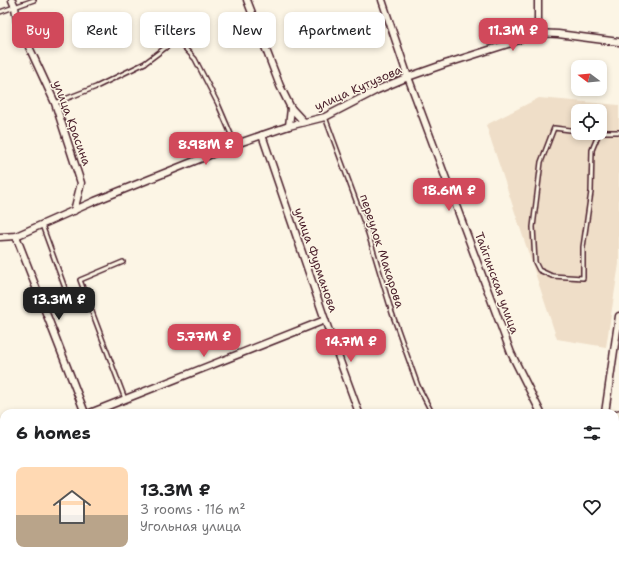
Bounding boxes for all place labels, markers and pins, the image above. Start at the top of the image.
pin: 11.3M ₽ [476,18,550,52]
pin: 8.98M ₽ [169,132,243,166]
pin: 18.6M ₽ [412,178,486,212]
pin: 13.3M ₽ [22,287,96,321]
pin: 5.77M ₽ [167,324,241,358]
pin: 14.7M ₽ [314,329,388,363]

